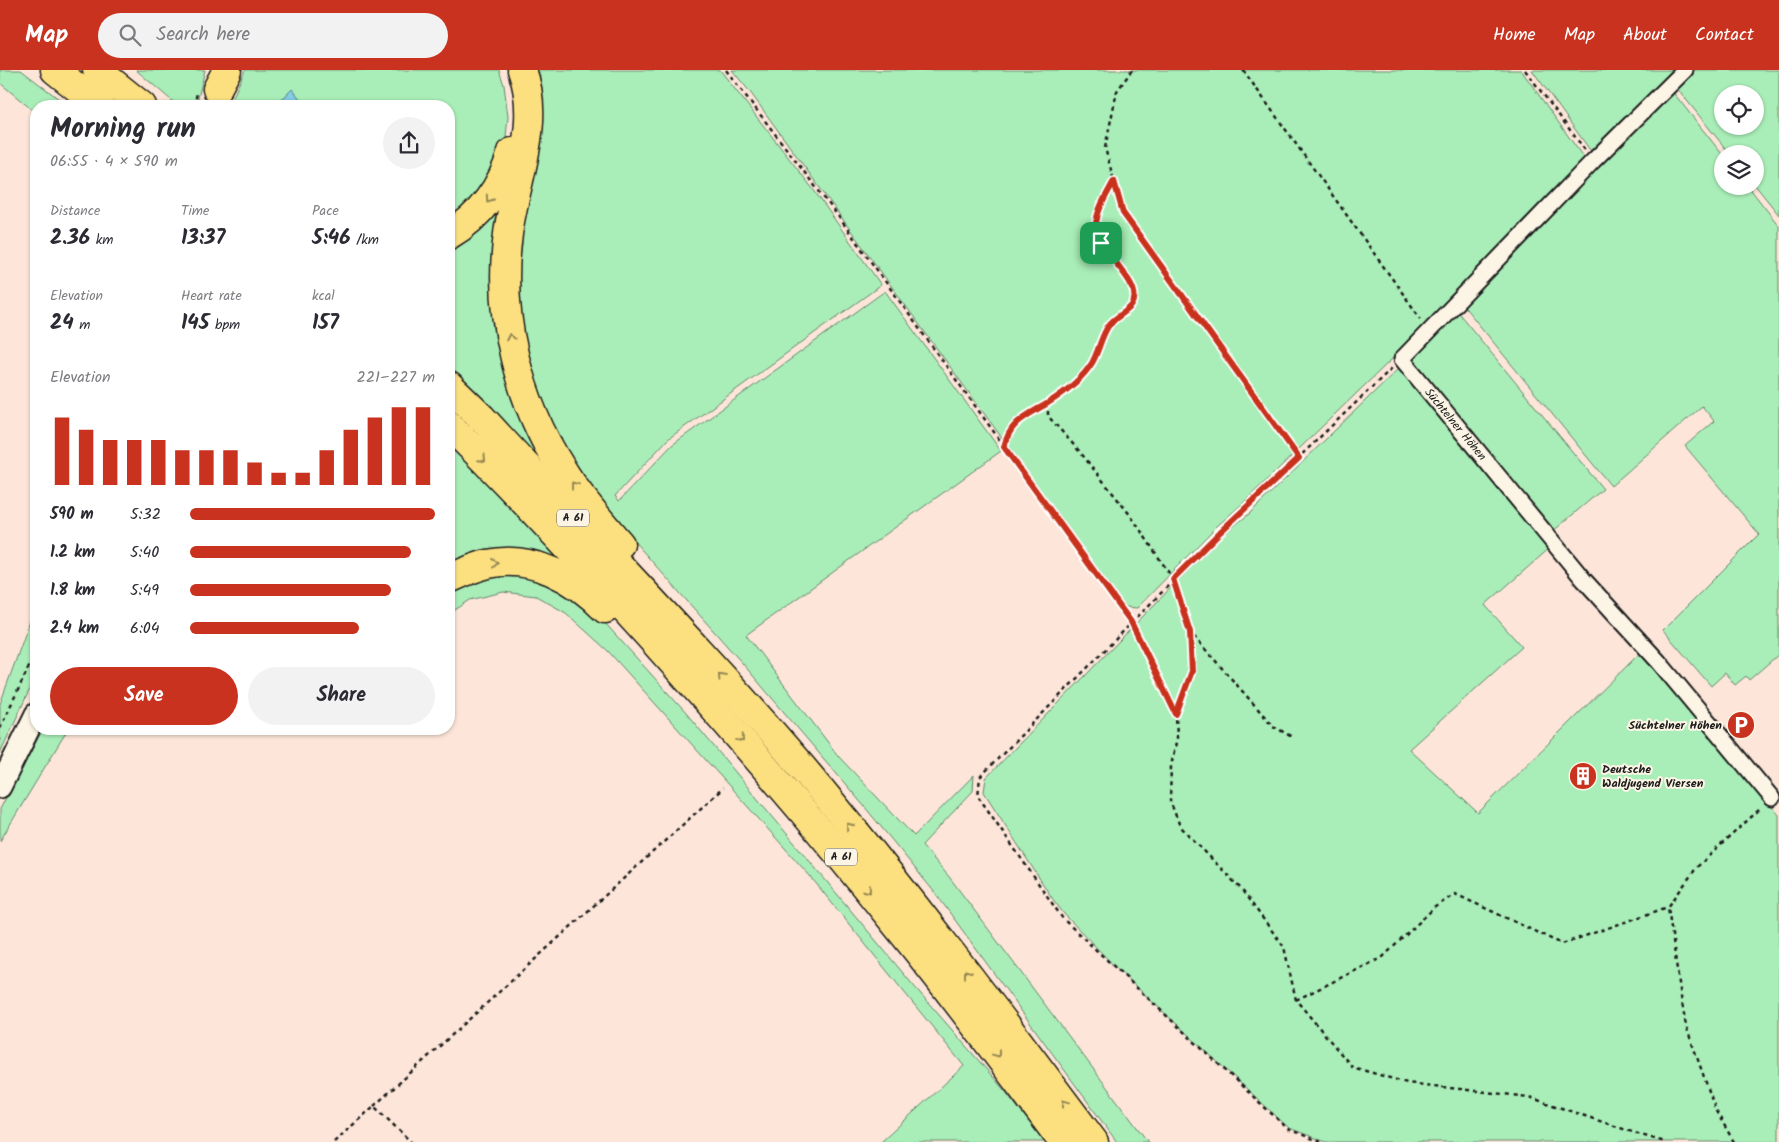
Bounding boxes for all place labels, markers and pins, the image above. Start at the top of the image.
pin [1080,222,1122,264]
parking icon: Süchtelner Höhen [1726,710,1756,740]
place label: Süchtelner Höhen [1629,716,1722,735]
place label: Deutsche Waldjugend Viersen [1602,760,1704,793]
building icon: Deutsche Waldjugend Viersen [1568,761,1598,791]

